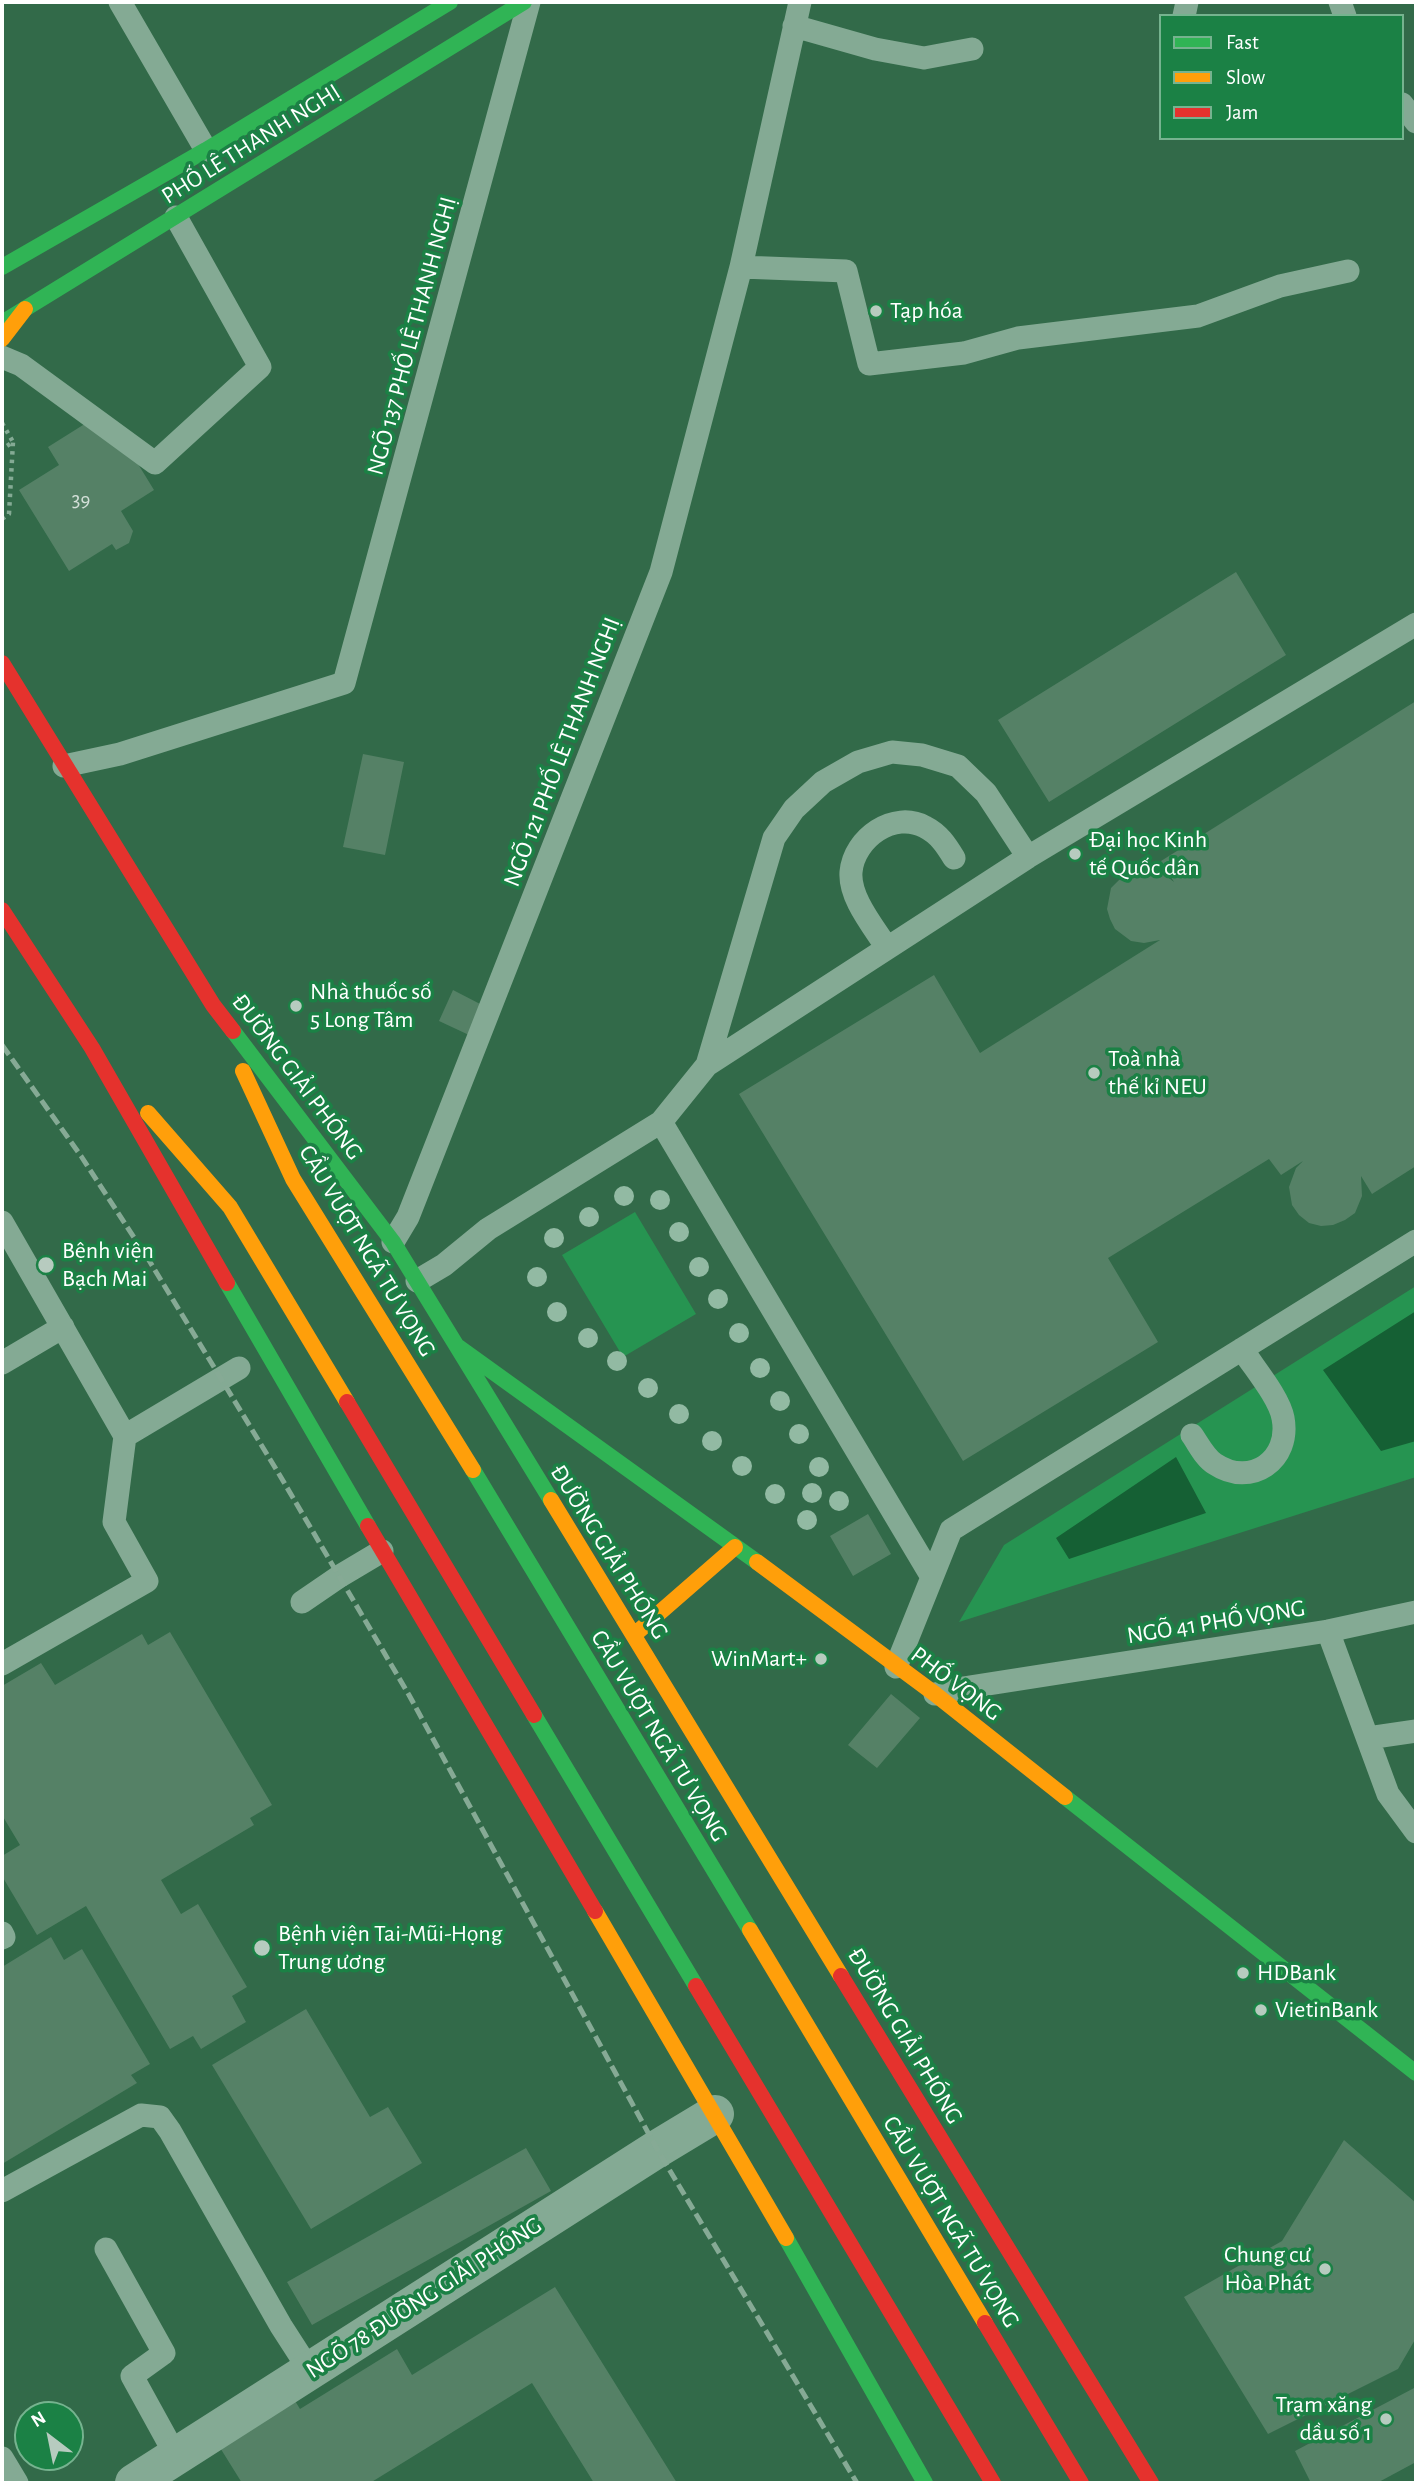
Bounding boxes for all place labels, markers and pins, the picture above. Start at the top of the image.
place label: Tạp hóa [890,297,963,325]
marker: Tạp hóa [868,303,884,319]
place label: Đại học Kinh tế Quốc dân [1089,826,1207,882]
marker: Đại học Kinh tế Quốc dân [1067,846,1083,862]
place label: Nhà thuốc số 5 Long Tâm [310,978,432,1034]
marker: Nhà thuốc số 5 Long Tâm [288,998,304,1014]
place label: Toà nhà thế kỉ NEU [1108,1045,1207,1101]
marker: Toà nhà thế kỉ NEU [1086,1065,1102,1081]
place label: Bệnh viện Bạch Mai [62,1237,154,1293]
marker: Bệnh viện Bạch Mai [36,1255,56,1275]
place label: WinMart+ [711,1645,807,1673]
marker: WinMart+ [813,1651,829,1667]
place label: Bệnh viện Tai-Mũi-Họng Trung ương [278,1920,502,1976]
marker: Bệnh viện Tai-Mũi-Họng Trung ương [252,1938,272,1958]
place label: HDBank [1257,1959,1336,1987]
marker: HDBank [1235,1965,1251,1981]
place label: VietinBank [1275,1996,1378,2024]
marker: VietinBank [1253,2002,1269,2018]
place label: Chung cư Hòa Phát [1224,2241,1311,2297]
marker: Chung cư Hòa Phát [1317,2261,1333,2277]
place label: Trạm xăng dầu số 1 [1275,2391,1372,2447]
marker: Trạm xăng dầu số 1 [1378,2411,1394,2427]

